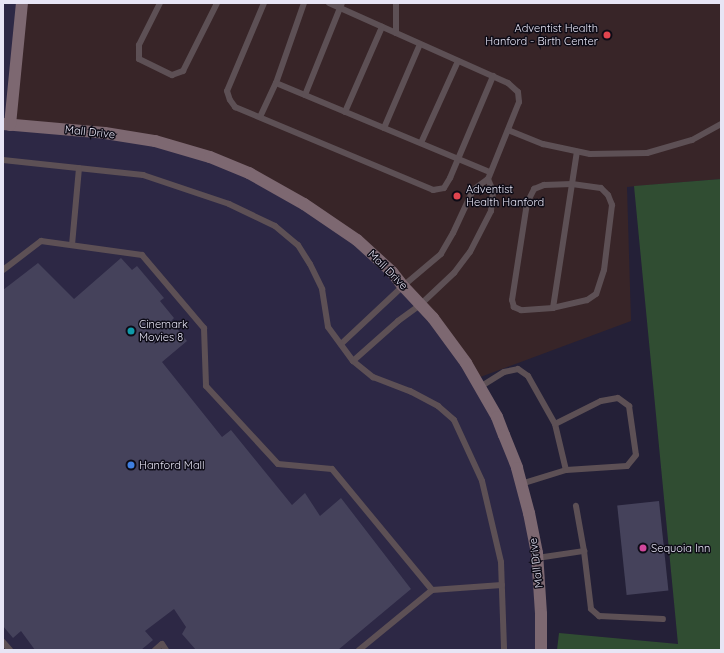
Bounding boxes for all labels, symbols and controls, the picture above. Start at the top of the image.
place label: Adventist Health Hanford - Birth Center [485,22,598,48]
marker: Adventist Health Hanford - Birth Center [601,29,613,41]
street label: Mall Drive [64,123,116,141]
place label: Adventist Health Hanford [466,183,544,209]
marker: Adventist Health Hanford [451,190,463,202]
street label: Mall Drive [366,248,410,292]
place label: Cinemark Movies 8 [139,318,188,344]
marker: Cinemark Movies 8 [126,326,136,336]
place label: Hanford Mall [139,458,205,472]
marker: Hanford Mall [126,460,136,470]
street label: Mall Drive [526,537,546,589]
place label: Sequoia Inn [651,541,710,555]
marker: Sequoia Inn [638,543,648,553]

